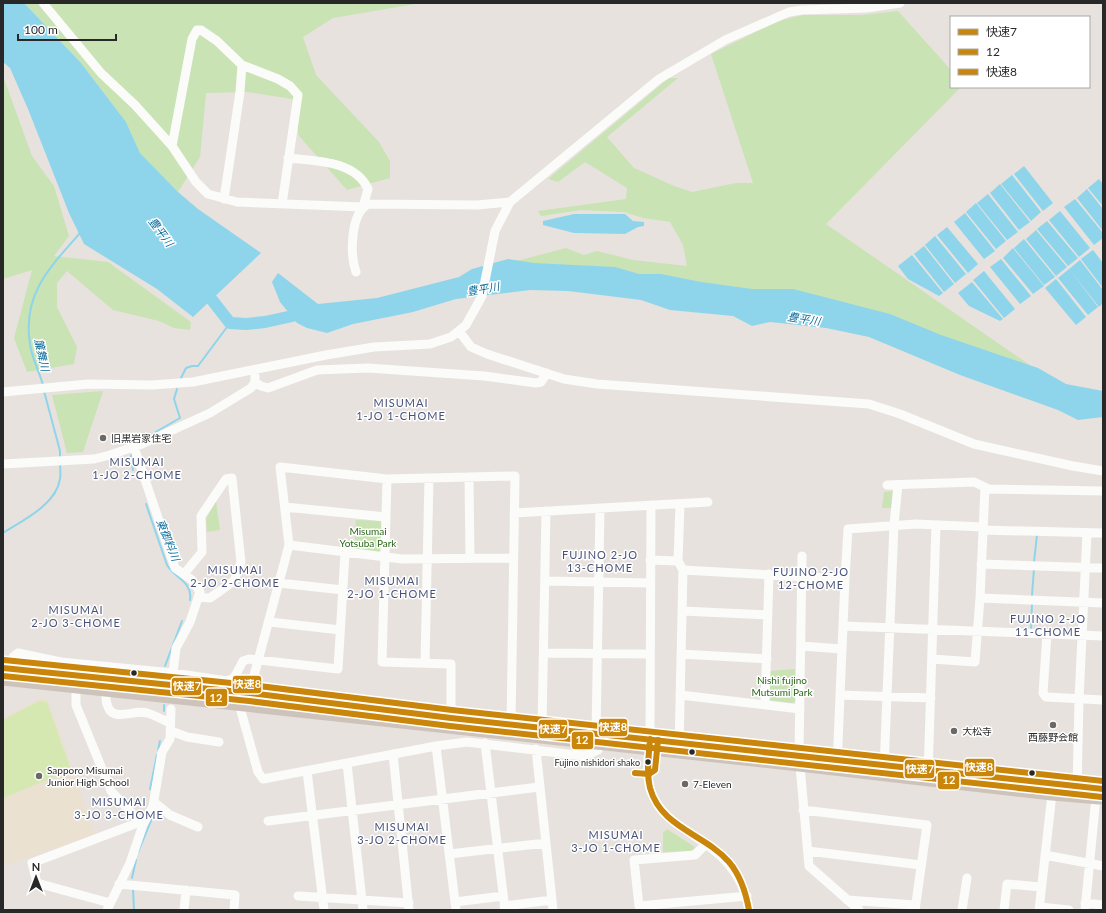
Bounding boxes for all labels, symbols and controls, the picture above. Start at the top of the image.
scale bar [18,16,116,42]
legend [950,16,1090,88]
text: 100 m [24,22,58,37]
text: 快速7 [986,24,1017,39]
text: 12 [986,44,1000,59]
text: 快速8 [986,64,1017,79]
water label: 豊平川 [146,215,177,250]
water label: 豊平川 [466,279,501,298]
water label: 豊平川 [787,310,822,328]
water label: 簾舞川 [32,337,53,373]
district label: MISUMAI 1-JO 1-CHOME [356,396,446,422]
place label: 旧黒岩家住宅 [111,432,171,444]
marker: 旧黒岩家住宅 [98,433,108,443]
district label: MISUMAI 1-JO 2-CHOME [92,455,182,481]
water label: 東御料川 [154,517,183,564]
park label: Misumai Yotsuba Park [340,525,397,549]
district label: FUJINO 2-JO 13-CHOME [562,548,638,574]
district label: MISUMAI 2-JO 2-CHOME [190,563,280,589]
district label: FUJINO 2-JO 12-CHOME [773,565,849,591]
district label: MISUMAI 2-JO 1-CHOME [347,574,437,600]
district label: MISUMAI 2-JO 3-CHOME [31,603,121,629]
district label: FUJINO 2-JO 11-CHOME [1010,612,1086,638]
unlabelled marker [129,668,139,678]
park label: Nishi fujino Mutsumi Park [752,674,813,698]
line badge: 快速8 [232,675,262,694]
line badge: 快速7 [171,677,202,696]
text: 快速8 [233,677,261,690]
text: 快速7 [173,679,201,692]
line badge: 12 [205,688,228,707]
text: 12 [210,691,222,704]
line badge: 快速8 [598,718,628,737]
line badge: 快速7 [538,719,568,739]
text: 快速8 [599,720,627,733]
marker: 西藤野会館 [1048,720,1058,730]
text: 快速7 [539,722,567,735]
place label: 大松寺 [962,725,992,737]
marker: 大松寺 [949,726,959,736]
line badge: 12 [571,731,594,750]
place label: 西藤野会館 [1028,731,1078,743]
text: 12 [576,733,588,746]
unlabelled marker [687,747,697,757]
place label: Fujino nishidori shako [555,757,640,768]
marker: Fujino nishidori shako [643,757,653,767]
line badge: 快速8 [964,758,995,777]
line badge: 快速7 [904,759,935,779]
text: 快速8 [965,760,993,773]
text: 快速7 [906,762,934,775]
place label: Sapporo Misumai Junior High School [47,764,129,788]
unlabelled marker [1027,768,1037,778]
marker: Sapporo Misumai Junior High School [34,771,44,781]
line badge: 12 [937,771,960,790]
text: 12 [943,773,955,786]
place label: 7-Eleven [693,778,732,790]
marker: 7-Eleven [680,779,690,789]
district label: MISUMAI 3-JO 3-CHOME [74,795,164,821]
district label: MISUMAI 3-JO 2-CHOME [357,820,447,846]
district label: MISUMAI 3-JO 1-CHOME [571,828,661,854]
north arrow [16,857,56,897]
text: N [32,860,40,873]

